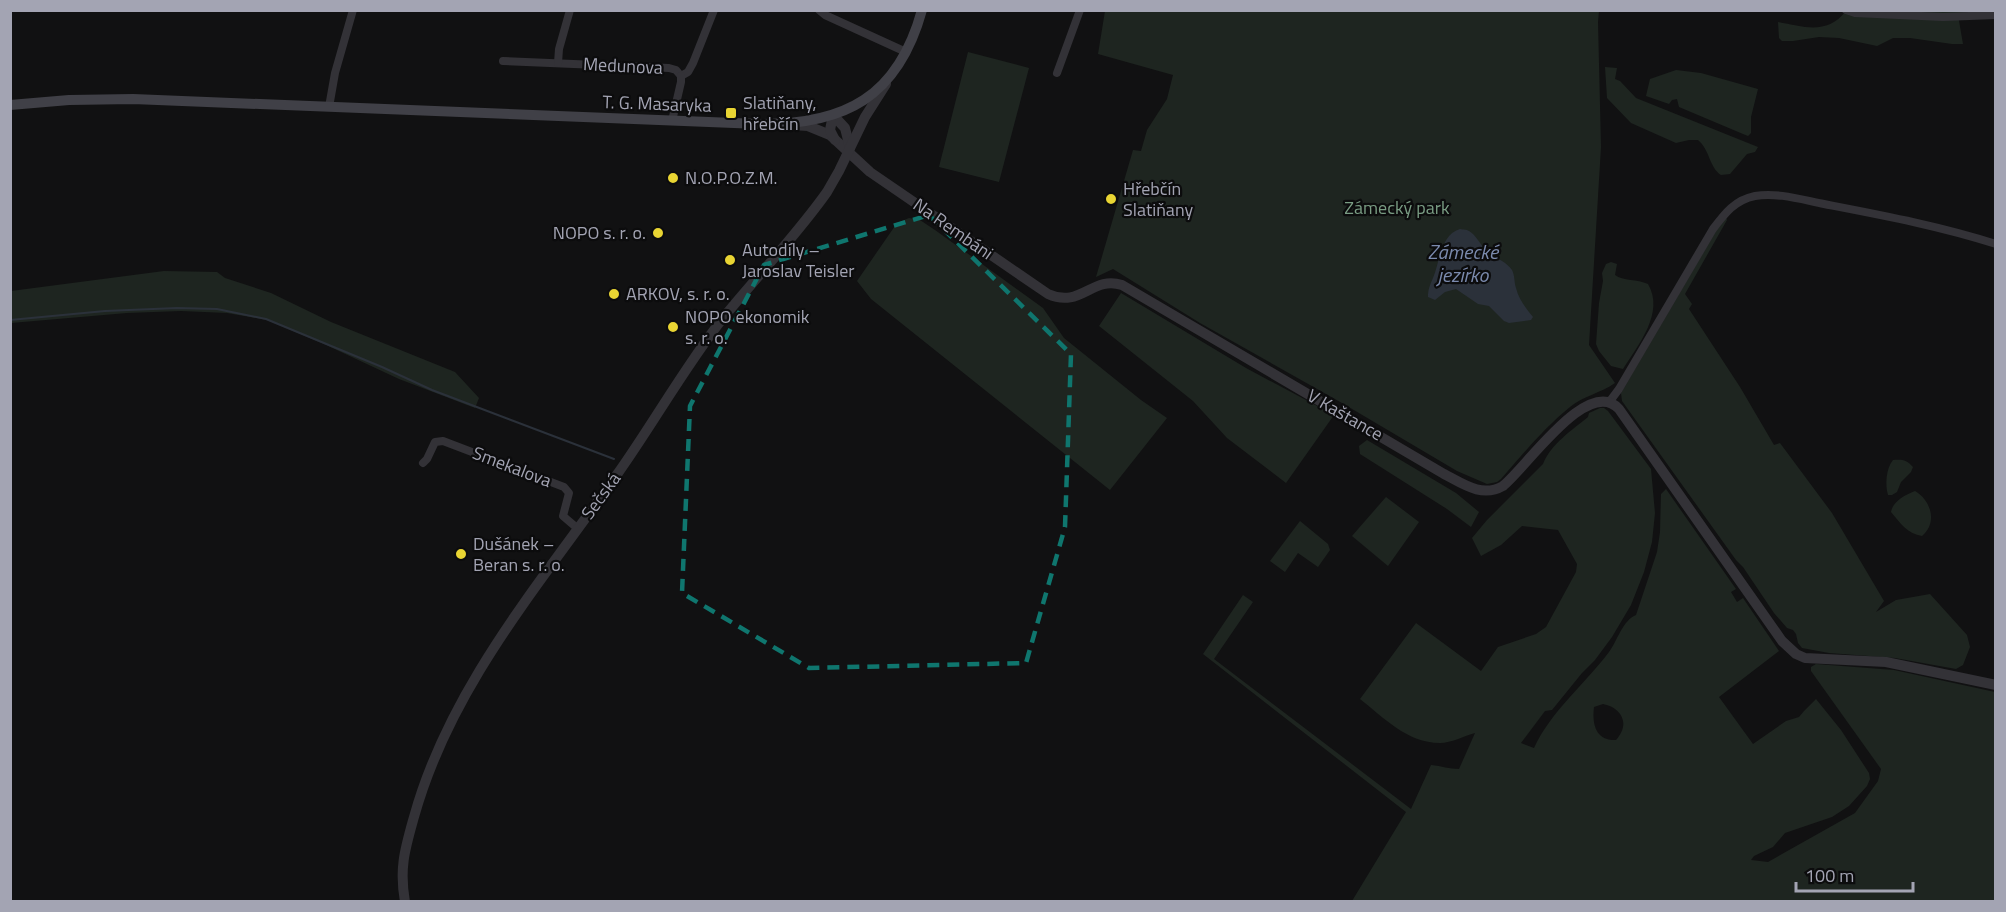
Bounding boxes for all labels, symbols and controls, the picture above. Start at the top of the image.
street label: Medunova [582,50,664,81]
street label: T. G. Masaryka [602,88,712,119]
place label: Slatiňany, hřebčín [743,89,817,137]
marker: Slatiňany, hřebčín [724,106,738,120]
place label: N.O.P.O.Z.M. [685,164,777,191]
marker: N.O.P.O.Z.M. [666,171,680,185]
place label: Hřebčín Slatiňany [1123,175,1193,223]
street label: Na Rembáni [908,191,999,266]
marker: Hřebčín Slatiňany [1104,192,1118,206]
park label: Zámecký park [1344,194,1450,221]
place label: NOPO s. r. o. [553,219,646,246]
marker: NOPO s. r. o. [651,226,665,240]
place label: Autodíly – Jaroslav Teisler [742,236,855,284]
water label: Zámecké jezírko [1428,236,1500,290]
marker: Autodíly – Jaroslav Teisler [723,253,737,267]
place label: ARKOV, s. r. o. [626,280,730,307]
marker: ARKOV, s. r. o. [607,287,621,301]
place label: NOPO ekonomik s. r. o. [685,303,810,351]
marker: NOPO ekonomik s. r. o. [666,320,680,334]
street label: V Kaštance [1302,382,1388,447]
street label: Smekalova [469,439,556,494]
street label: Sečská [574,466,627,525]
place label: Dušánek – Beran s. r. o. [473,530,565,578]
marker: Dušánek – Beran s. r. o. [454,547,468,561]
scale bar [1796,855,1913,893]
text: 100 m [1805,862,1854,889]

